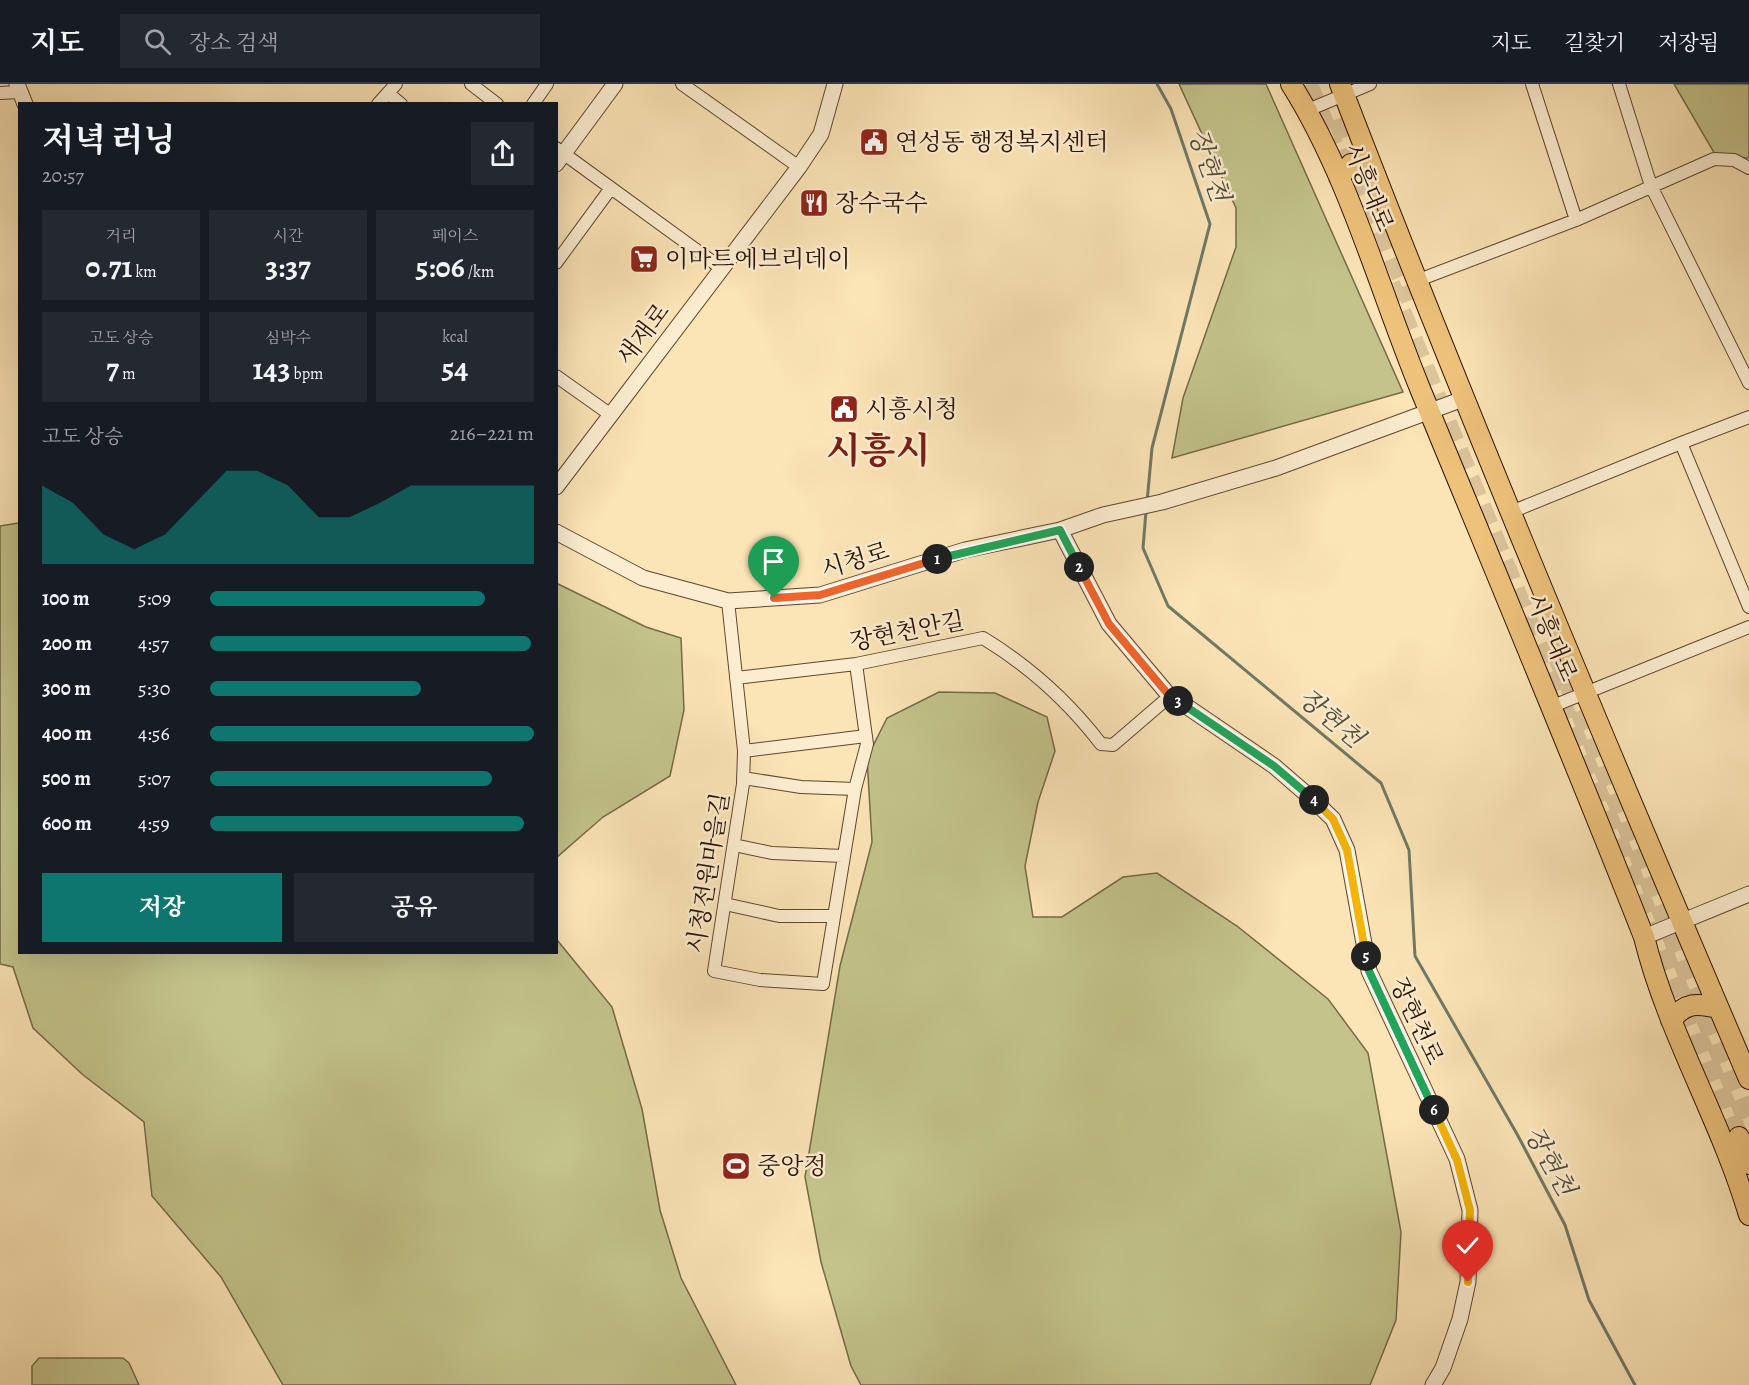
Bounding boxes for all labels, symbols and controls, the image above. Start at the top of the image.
search box [120,14,540,68]
text: 지도 [30,24,84,62]
icon: search [141,25,174,58]
text: 장소 검색 [189,28,278,58]
text: 지도 [1491,29,1531,57]
text: 길찾기 [1564,29,1625,57]
text: 저장됨 [1658,29,1719,57]
text: 저녁 러닝 [42,117,175,162]
button: share [471,122,534,185]
water label: 장현천 [1180,124,1238,208]
public building icon: 연성동 행정복지센터 [858,126,890,158]
place label: 연성동 행정복지센터 [895,126,1108,158]
street label: 시흥대로 [1337,138,1401,236]
text: 20:57 [42,162,84,189]
restaurant icon: 장수국수 [798,187,830,219]
place label: 장수국수 [835,187,928,219]
text: 거리 [106,225,136,247]
text: 시간 [273,225,303,247]
text: 페이스 [432,225,478,247]
supermarket icon: 이마트에브리데이 [628,243,660,275]
place label: 이마트에브리데이 [665,243,850,275]
text: 0.71 [85,247,132,287]
text: 3:37 [265,247,311,287]
text: 5:06 [416,247,465,287]
text: km [132,261,157,283]
text: /km [465,261,494,283]
street label: 새재로 [609,297,677,371]
text: kcal [442,326,468,348]
text: 고도 상승 [89,327,154,349]
text: 심박수 [265,327,311,349]
text: 54 [442,348,468,388]
text: 7 [106,349,119,389]
text: 143 [253,349,290,389]
text: m [119,363,136,385]
text: bpm [290,363,323,385]
public building icon: 시흥시청 [828,393,860,425]
place label: 시흥시청 [865,393,958,425]
text: 216–221 m [450,420,534,447]
text: 고도 상승 [42,423,123,450]
district label: 시흥시 [826,426,930,475]
street label: 시청로 [817,535,893,585]
pin [748,536,799,598]
pin: 1 [922,544,952,574]
icon: arrive [757,545,790,578]
text: 1 [934,548,940,570]
pin: 2 [1064,552,1094,582]
text: 2 [1075,556,1083,578]
text: 100 m [42,585,90,612]
text: 5:09 [138,585,171,612]
street label: 시흥대로 [1519,588,1585,686]
street label: 장현천안길 [847,604,967,658]
text: 200 m [42,630,92,657]
text: 4:57 [138,630,169,657]
text: 300 m [42,675,91,702]
text: 5:30 [138,675,170,702]
water label: 장현천 [1291,680,1373,757]
pin: 3 [1163,686,1193,716]
text: 3 [1175,690,1181,712]
text: 400 m [42,720,92,747]
text: 4:56 [138,720,170,747]
text: 500 m [42,765,91,792]
text: 5:07 [138,765,170,792]
pin: 4 [1299,785,1329,815]
text: 4 [1310,789,1318,811]
street label: 시청전원마을길 [680,790,736,956]
text: 600 m [42,810,92,837]
text: 4:59 [138,810,170,837]
button: 저장 [42,873,282,942]
button: 공유 [294,873,534,942]
pin: 5 [1351,941,1381,971]
text: 5 [1363,945,1369,967]
street label: 장현천로 [1383,972,1451,1070]
pin: 6 [1419,1095,1449,1125]
text: 6 [1430,1099,1438,1121]
water label: 장현천 [1516,1120,1584,1204]
sports icon: 중앙정 [720,1150,752,1182]
place label: 중앙정 [757,1150,827,1182]
pin [1442,1220,1493,1282]
icon: check [1451,1229,1484,1262]

